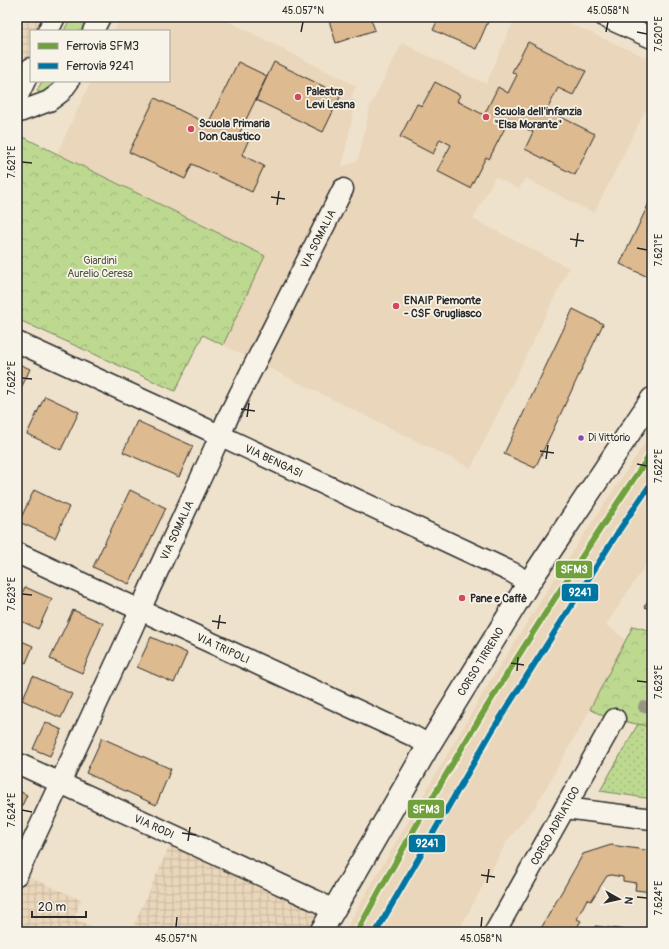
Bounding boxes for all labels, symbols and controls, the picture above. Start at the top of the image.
text: 45.057°N [282,5,324,17]
text: 45.058°N [587,5,629,17]
text: 7.620°E [653,16,665,52]
legend [30,30,170,82]
text: Ferrovia SFM3 [66,39,139,54]
text: Ferrovia 9241 [66,59,134,74]
place label: Palestra Levi Lesna [306,85,355,111]
marker: Palestra Levi Lesna [293,92,303,102]
place label: Scuola dell'infanzia "Elsa Morante" [494,105,582,131]
marker: Scuola dell'infanzia "Elsa Morante" [481,112,491,122]
place label: Scuola Primaria Don Caustico [199,117,270,143]
marker: Scuola Primaria Don Caustico [186,124,196,134]
text: 7.621°E [6,146,18,178]
street label: VIA SOMALIA [298,207,338,270]
text: 7.621°E [653,234,665,266]
park label: Giardini Aurelio Ceresa [67,254,133,280]
place label: ENAIP Piemonte - CSF Grugliasco [404,294,482,320]
marker: ENAIP Piemonte - CSF Grugliasco [391,301,401,311]
text: 7.622°E [6,361,18,395]
place label: Di Vittorio [588,432,631,444]
marker: Di Vittorio [576,433,586,443]
street label: VIA BENGASI [243,441,305,480]
text: 7.622°E [653,449,665,483]
street label: VIA SOMALIA [157,498,196,562]
line badge: SFM3 [555,560,593,579]
text: SFM3 [560,563,588,576]
text: 7.623°E [6,577,18,611]
line badge: 9241 [561,583,599,602]
text: 9241 [569,586,591,599]
place label: Pane e Caffè [470,592,527,605]
marker: Pane e Caffè [457,593,467,603]
street label: CORSO TIRRENO [454,625,506,698]
street label: VIA TRIPOLI [194,630,252,666]
text: 7.623°E [653,665,665,699]
street label: CORSO ADRIATICO [528,784,582,867]
text: 7.624°E [6,793,18,827]
line badge: SFM3 [407,799,445,819]
text: SFM3 [412,803,440,816]
street label: VIA RODI [132,811,176,841]
line badge: 9241 [408,834,446,853]
text: 9241 [416,837,438,850]
north arrow [599,879,639,919]
text: 7.624°E [653,881,665,915]
scale bar [32,893,86,919]
text: N [621,896,635,905]
text: 20 m [38,900,67,915]
text: 45.057°N [155,933,197,945]
text: 45.058°N [460,933,502,945]

